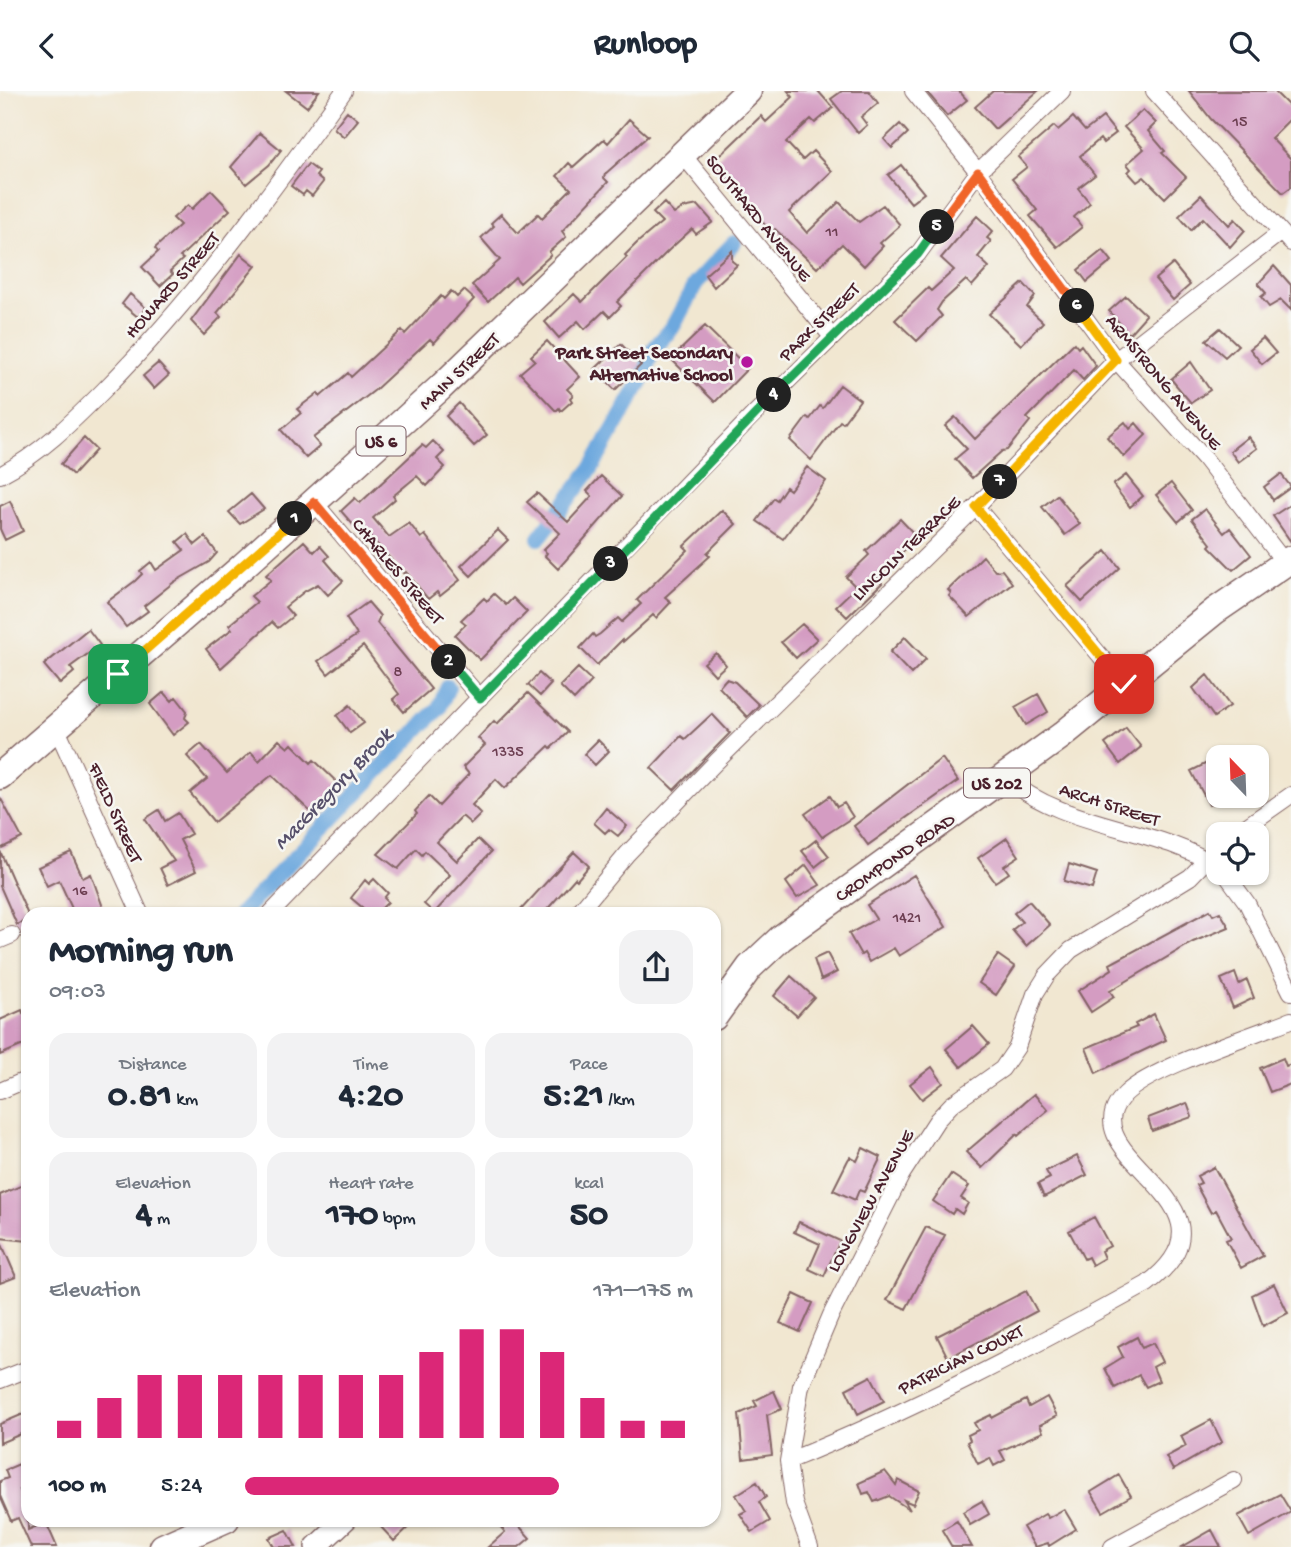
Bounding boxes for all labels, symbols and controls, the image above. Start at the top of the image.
icon: back [28,27,66,65]
text: Runloop [594,27,697,65]
icon: search [1225,27,1263,65]
house number: 15 [1232,114,1247,133]
street label: SOUTHARD AVENUE [699,151,816,288]
pin: 5 [920,209,954,245]
text: 5 [932,215,942,238]
house number: 11 [825,224,838,243]
street label: HOWARD STREET [121,228,227,344]
street label: PARK STREET [774,279,866,368]
pin: 6 [1060,289,1094,323]
text: 6 [1072,294,1081,317]
street label: ARMSTRONG AVENUE [1099,311,1226,456]
street label: MAIN STREET [415,329,506,416]
place label: Park Street Secondary Alternative School [554,343,734,388]
marker: Park Street Secondary Alternative School [739,354,755,370]
pin: 4 [756,377,792,413]
text: 4 [769,383,778,406]
road number: US 6 [356,427,406,455]
pin: 7 [982,465,1018,499]
text: 7 [995,470,1004,493]
street label: LINCOLN TERRACE [848,491,967,607]
pin: 1 [278,501,312,537]
text: 1 [291,507,298,530]
street label: CHARLES STREET [345,514,448,631]
pin: 3 [594,547,628,581]
text: 3 [606,552,615,575]
pin [88,644,148,704]
pin: 2 [432,645,466,679]
text: 2 [444,650,453,673]
pin [1094,654,1154,714]
icon: arrive [99,655,137,693]
house number: 8 [394,664,403,683]
icon: check [1105,665,1143,703]
water label: MacGregory Brook [270,722,401,857]
house number: 1335 [491,744,524,763]
north arrow [1206,745,1269,809]
map controls [1206,745,1269,885]
street label: FIELD STREET [81,759,146,868]
road number: US 202 [964,769,1030,797]
street label: ARCH STREET [1056,779,1163,834]
street label: CROMPOND ROAD [832,809,961,909]
button: locate [1206,822,1269,885]
house number: 16 [72,883,88,902]
house number: 1421 [892,910,921,929]
button: share [619,930,693,1004]
text: Morning run [49,931,233,975]
text: 09:03 [49,979,106,1006]
text: Distance [119,1054,187,1077]
text: Time [354,1054,388,1077]
text: Pace [570,1054,608,1077]
text: 0.81 [108,1077,172,1118]
text: 4:20 [339,1077,403,1118]
text: 5:21 [543,1077,604,1118]
text: km [172,1089,198,1112]
text: /km [604,1089,635,1112]
street label: LONGVIEW AVENUE [823,1125,921,1277]
text: Elevation [115,1173,191,1196]
text: Heart rate [328,1173,414,1196]
text: kcal [574,1173,604,1196]
text: 4 [136,1196,152,1237]
text: 170 [326,1196,378,1237]
text: 50 [570,1196,608,1237]
text: m [152,1208,170,1231]
text: bpm [378,1208,416,1231]
text: Elevation [49,1278,140,1305]
text: 171–175 m [593,1278,693,1305]
street label: PATRICIAN COURT [894,1321,1029,1402]
text: 100 m [49,1473,106,1500]
text: 5:24 [161,1473,202,1500]

